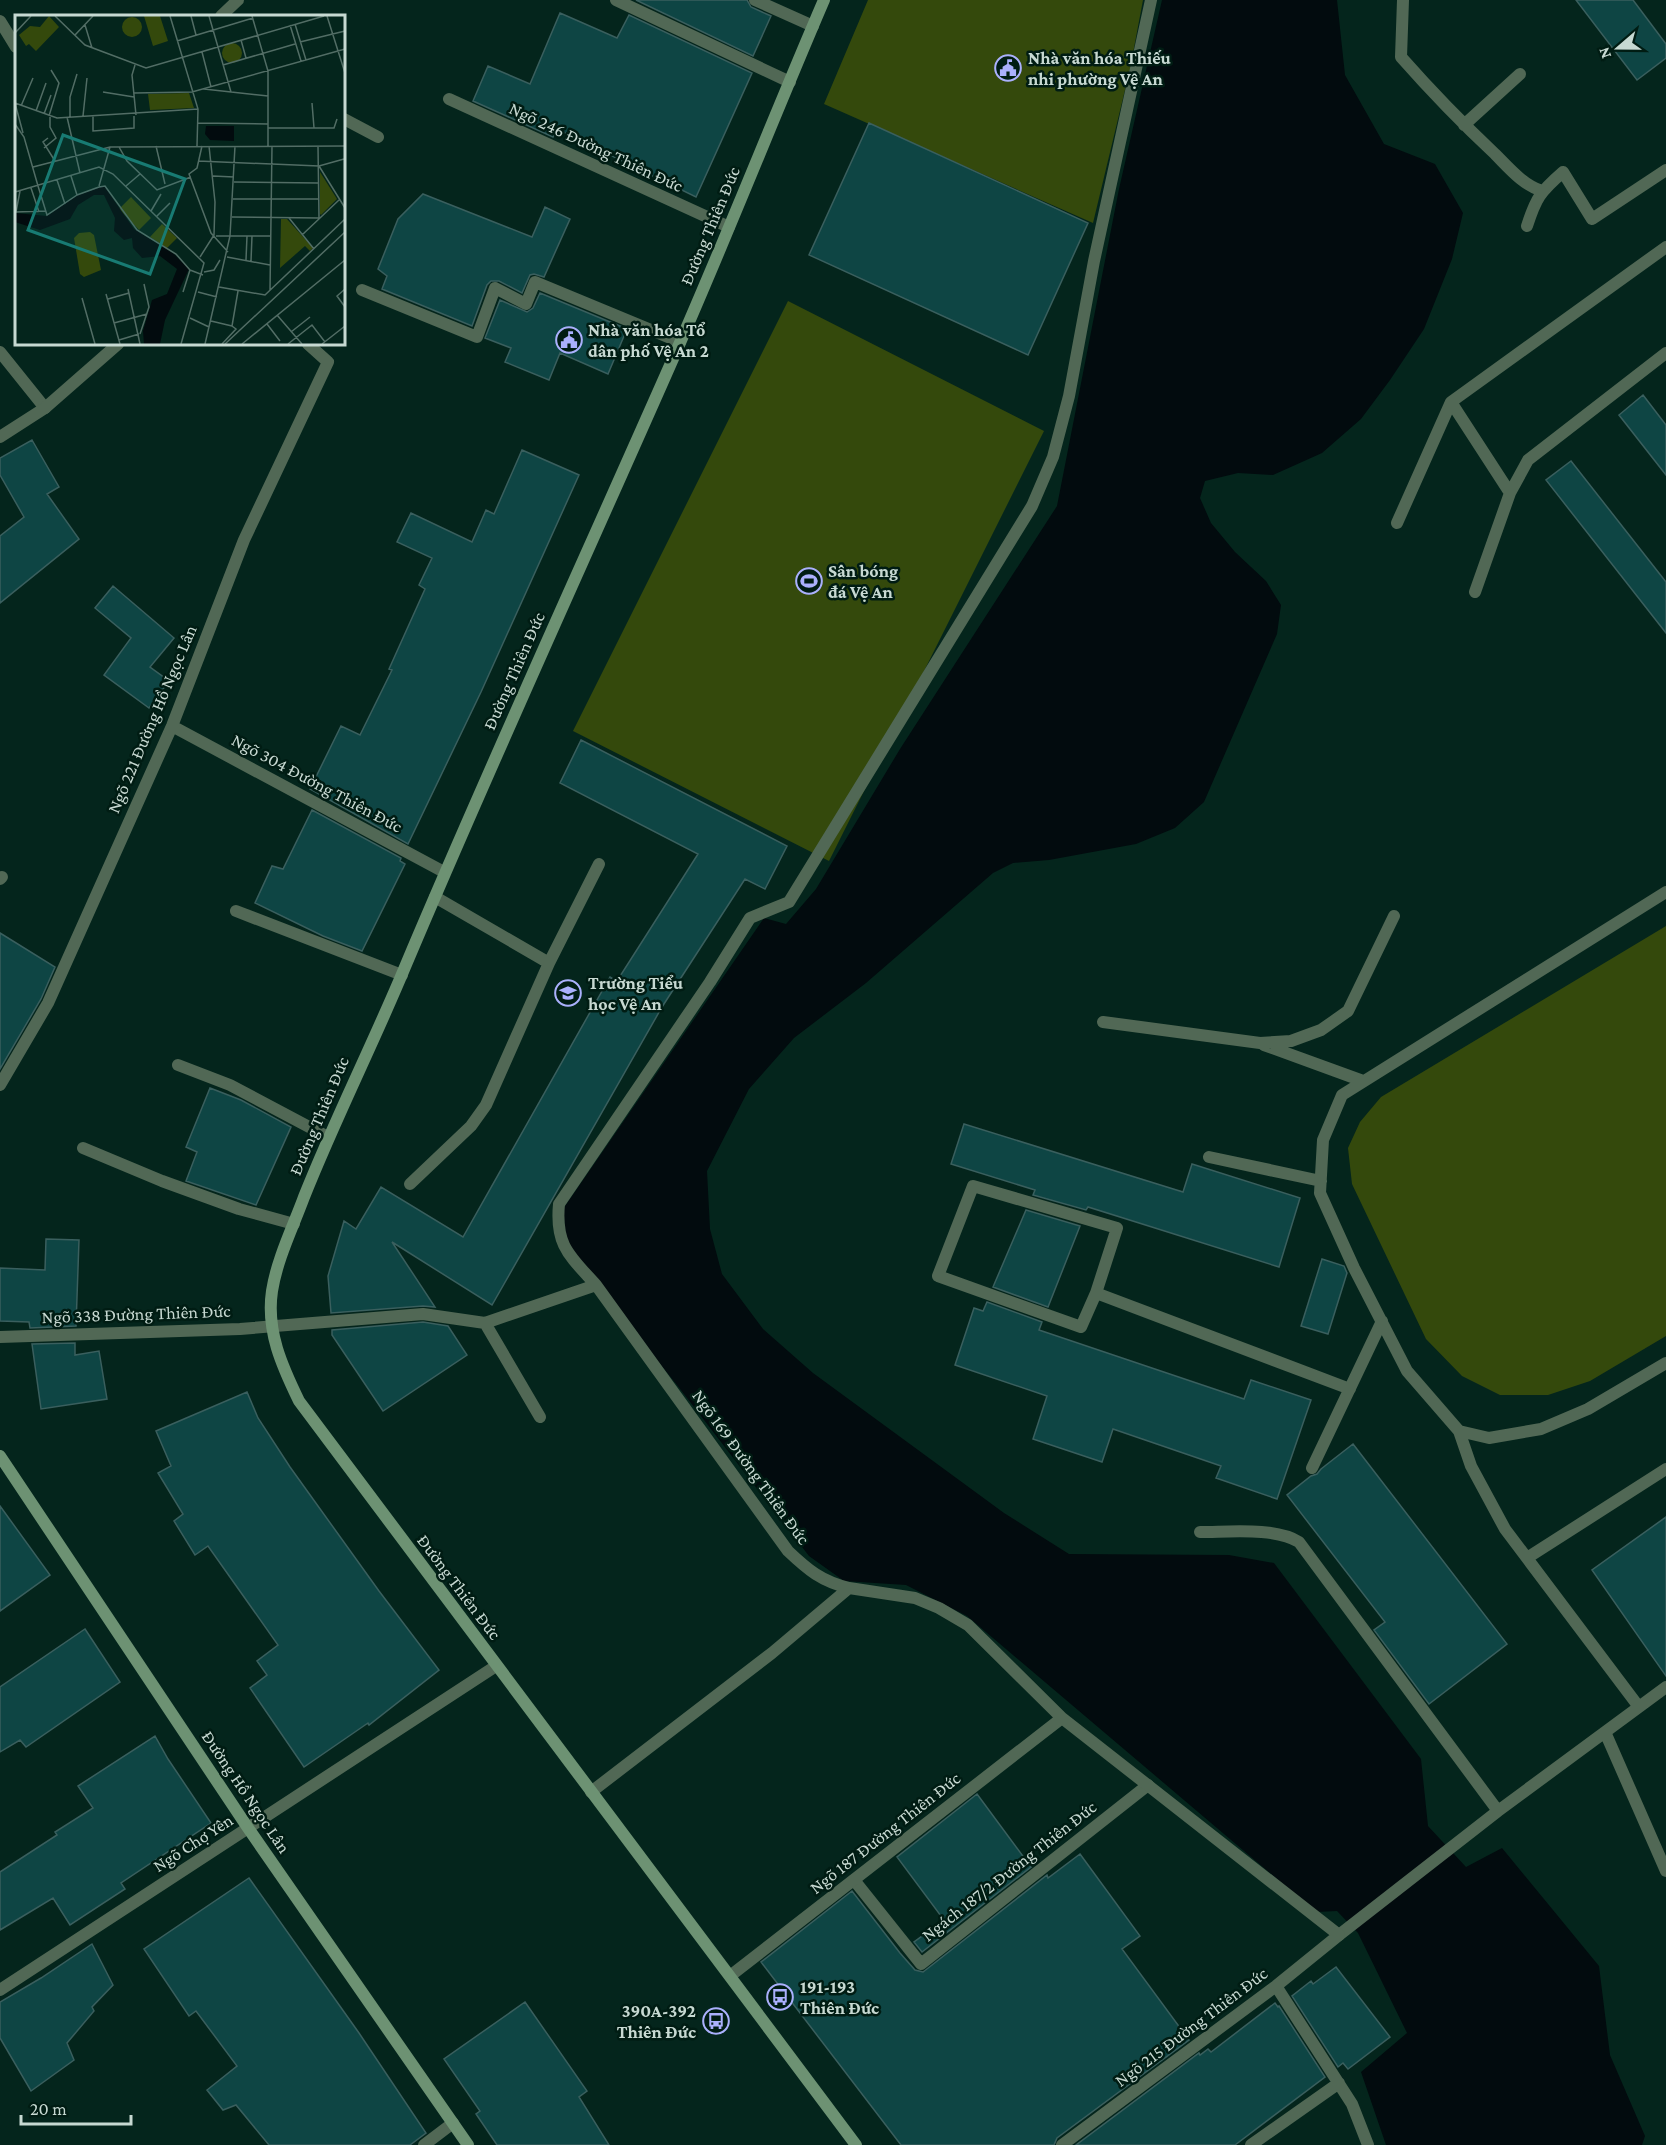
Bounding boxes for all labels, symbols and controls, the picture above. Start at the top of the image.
inset map [15,15,345,345]
north arrow [1588,18,1648,78]
text: N [1594,45,1614,61]
place label: Nhà văn hóa Thiếu nhi phường Vệ An [1028,48,1172,89]
public building icon: Nhà văn hóa Thiếu nhi phường Vệ An [993,53,1023,83]
street label: Ngõ 246 Đường Thiên Đức [506,98,686,196]
street label: Đường Thiên Đức [676,163,744,288]
place label: Nhà văn hóa Tổ dân phố Vệ An 2 [588,320,709,361]
public building icon: Nhà văn hóa Tổ dân phố Vệ An 2 [554,325,584,355]
place label: Sân bóng đá Vệ An [828,561,898,602]
sports icon: Sân bóng đá Vệ An [794,566,824,596]
street label: Đường Thiên Đức [479,609,549,733]
street label: Ngõ 221 Đường Hồ Ngọc Lân [103,622,201,816]
street label: Ngõ 304 Đường Thiên Đức [228,730,406,837]
place label: Trường Tiểu học Vệ An [588,973,684,1014]
school or university icon: Trường Tiểu học Vệ An [553,978,583,1008]
street label: Đường Thiên Đức [285,1053,353,1178]
street label: Ngõ 338 Đường Thiên Đức [41,1301,231,1327]
street label: Ngõ 169 Đường Thiên Đức [688,1386,814,1549]
street label: Đường Thiên Đức [413,1531,505,1644]
street label: Đường Hồ Ngọc Lân [198,1727,295,1857]
street label: Ngõ 187 Đường Thiên Đức [806,1768,965,1898]
street label: Ngách 187/2 Đường Thiên Đức [918,1796,1101,1945]
street label: Ngõ Chợ Yên [149,1810,237,1876]
street label: Ngõ 215 Đường Thiên Đức [1111,1963,1271,2091]
place label: 191-193 Thiên Đức [800,1977,879,2018]
bus stop icon: 191-193 Thiên Đức [765,1982,795,2012]
place label: 390A-392 Thiên Đức [617,2001,696,2042]
bus stop icon: 390A-392 Thiên Đức [701,2006,731,2036]
scale bar [21,2088,130,2126]
text: 20 m [30,2099,67,2119]

